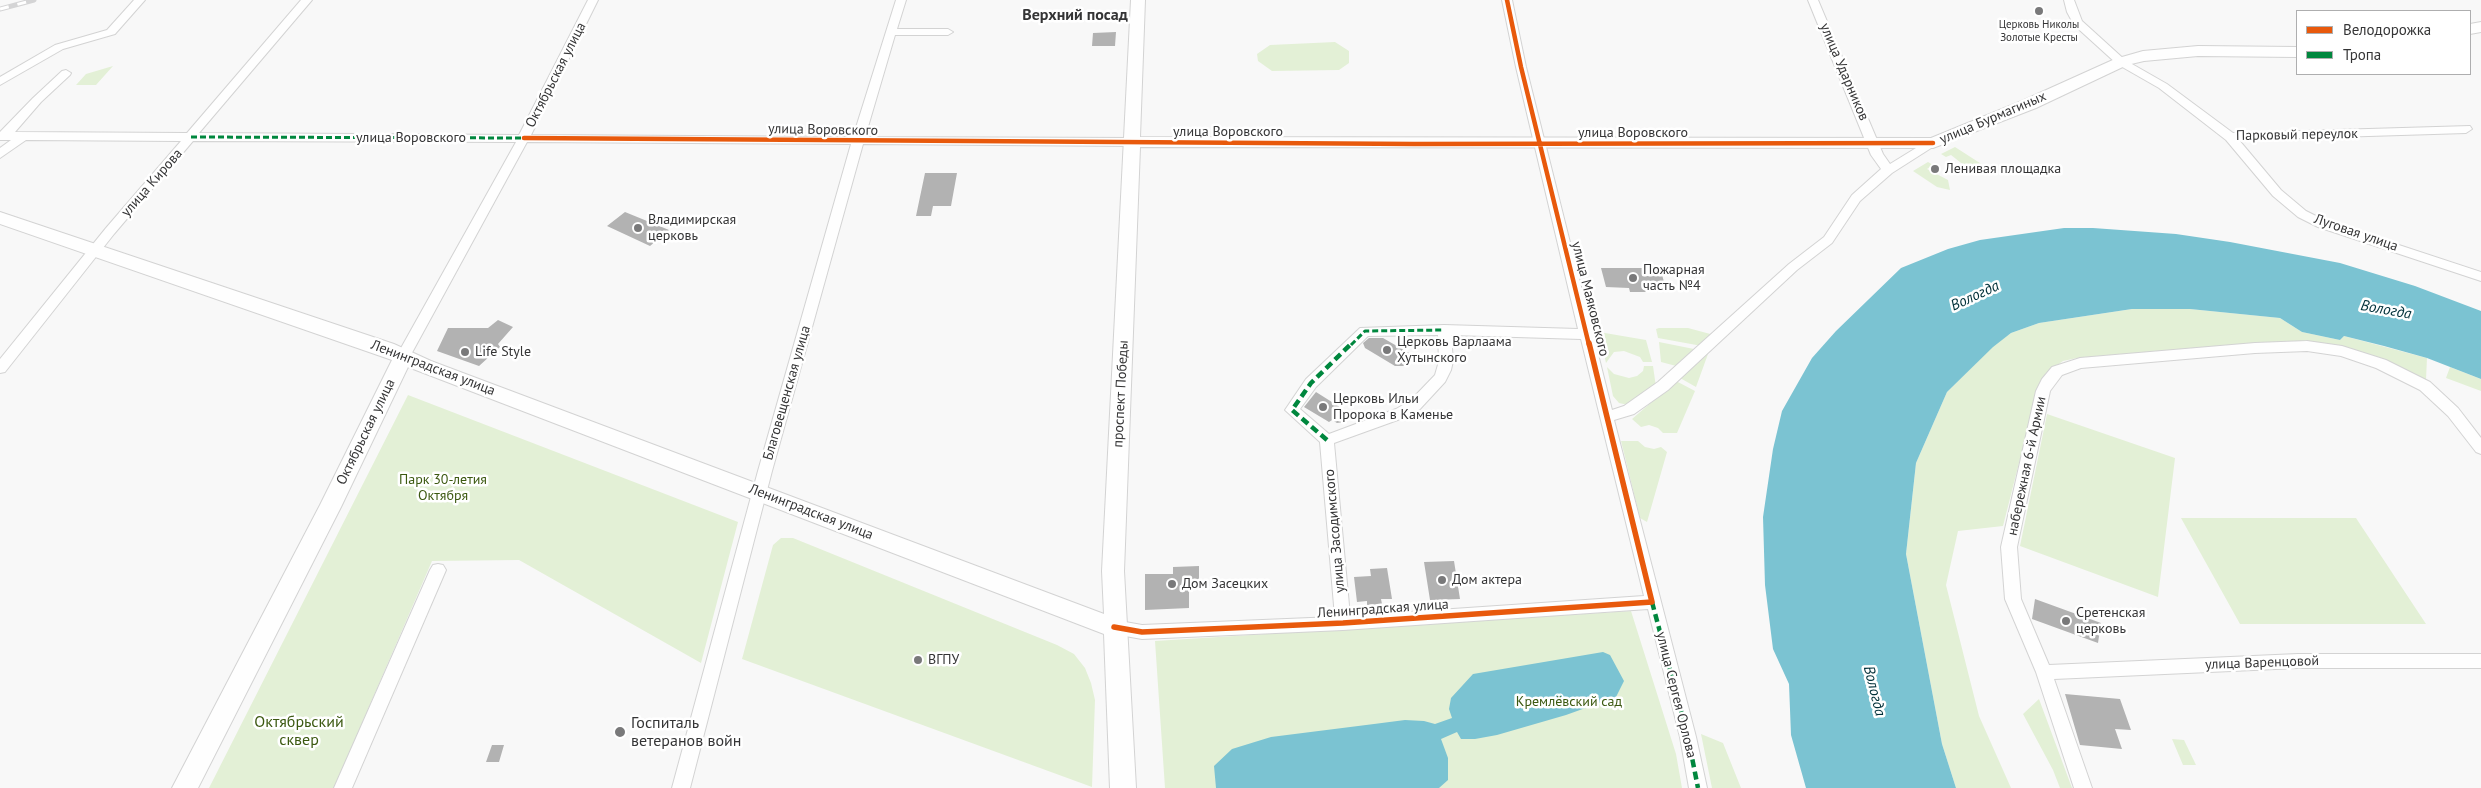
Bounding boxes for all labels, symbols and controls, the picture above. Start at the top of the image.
district label: Верхний посад [1022,5,1128,25]
marker: Церковь Николы Золотые Кресты [2033,5,2045,17]
legend [2296,10,2471,75]
place label: Церковь Николы Золотые Кресты [1999,18,2079,44]
street label: Октябрьская улица [522,20,590,130]
text: Велодорожка [2343,20,2431,39]
street label: улица Ударников [1816,21,1872,123]
text: Тропа [2343,45,2381,64]
street label: улица Бурмагиных [1937,88,2049,148]
street label: улица Воровского [768,121,878,139]
street label: улица Воровского [1173,124,1283,140]
street label: улица Воровского [1578,125,1688,141]
street label: Парковый переулок [2236,126,2358,144]
street label: улица Воровского [356,130,466,146]
street label: улица Кирова [118,146,186,220]
place label: Ленивая площадка [1945,161,2061,177]
marker: Ленивая площадка [1929,163,1941,175]
street label: Луговая улица [2312,211,2400,255]
place label: Владимирская церковь [648,212,736,244]
marker: Владимирская церковь [632,222,644,234]
street label: улица Маяковского [1568,240,1612,358]
place label: Пожарная часть №4 [1643,262,1705,294]
marker: Пожарная часть №4 [1627,272,1639,284]
water label: Вологда [1948,277,2002,315]
water label: Вологда [2359,297,2413,323]
street label: Благовещенская улица [760,324,814,462]
place label: Церковь Варлаама Хутынского [1397,334,1512,367]
street label: Ленинградская улица [368,337,498,399]
street label: проспект Победы [1110,340,1132,448]
place label: Life Style [475,344,531,360]
marker: Церковь Варлаама Хутынского [1381,344,1393,356]
marker: Life Style [459,346,471,358]
street label: Октябрьская улица [333,376,399,488]
place label: Церковь Ильи Пророка в Каменье [1333,391,1453,424]
street label: набережная 6-й Армии [2004,395,2050,537]
marker: Церковь Ильи Пророка в Каменье [1317,401,1329,413]
street label: улица Засодимского [1321,468,1349,594]
park label: Парк 30-летия Октября [399,472,487,504]
street label: Ленинградская улица [746,481,876,543]
place label: Дом актера [1452,572,1522,588]
marker: Дом актера [1436,574,1448,586]
place label: Дом Засецких [1182,576,1268,592]
marker: Дом Засецких [1166,578,1178,590]
street label: Ленинградская улица [1317,596,1449,622]
place label: Сретенская церковь [2076,605,2145,638]
marker: Сретенская церковь [2060,615,2072,627]
street label: улица Сергея Орлова [1652,630,1700,760]
place label: ВГПУ [928,652,959,668]
street label: улица Варенцовой [2205,653,2319,673]
marker: ВГПУ [912,654,924,666]
water label: Вологда [1859,664,1889,718]
park label: Кремлёвский сад [1516,694,1622,710]
park label: Октябрьский сквер [254,712,344,750]
place label: Госпиталь ветеранов войн [631,713,741,751]
marker: Госпиталь ветеранов войн [613,725,627,739]

